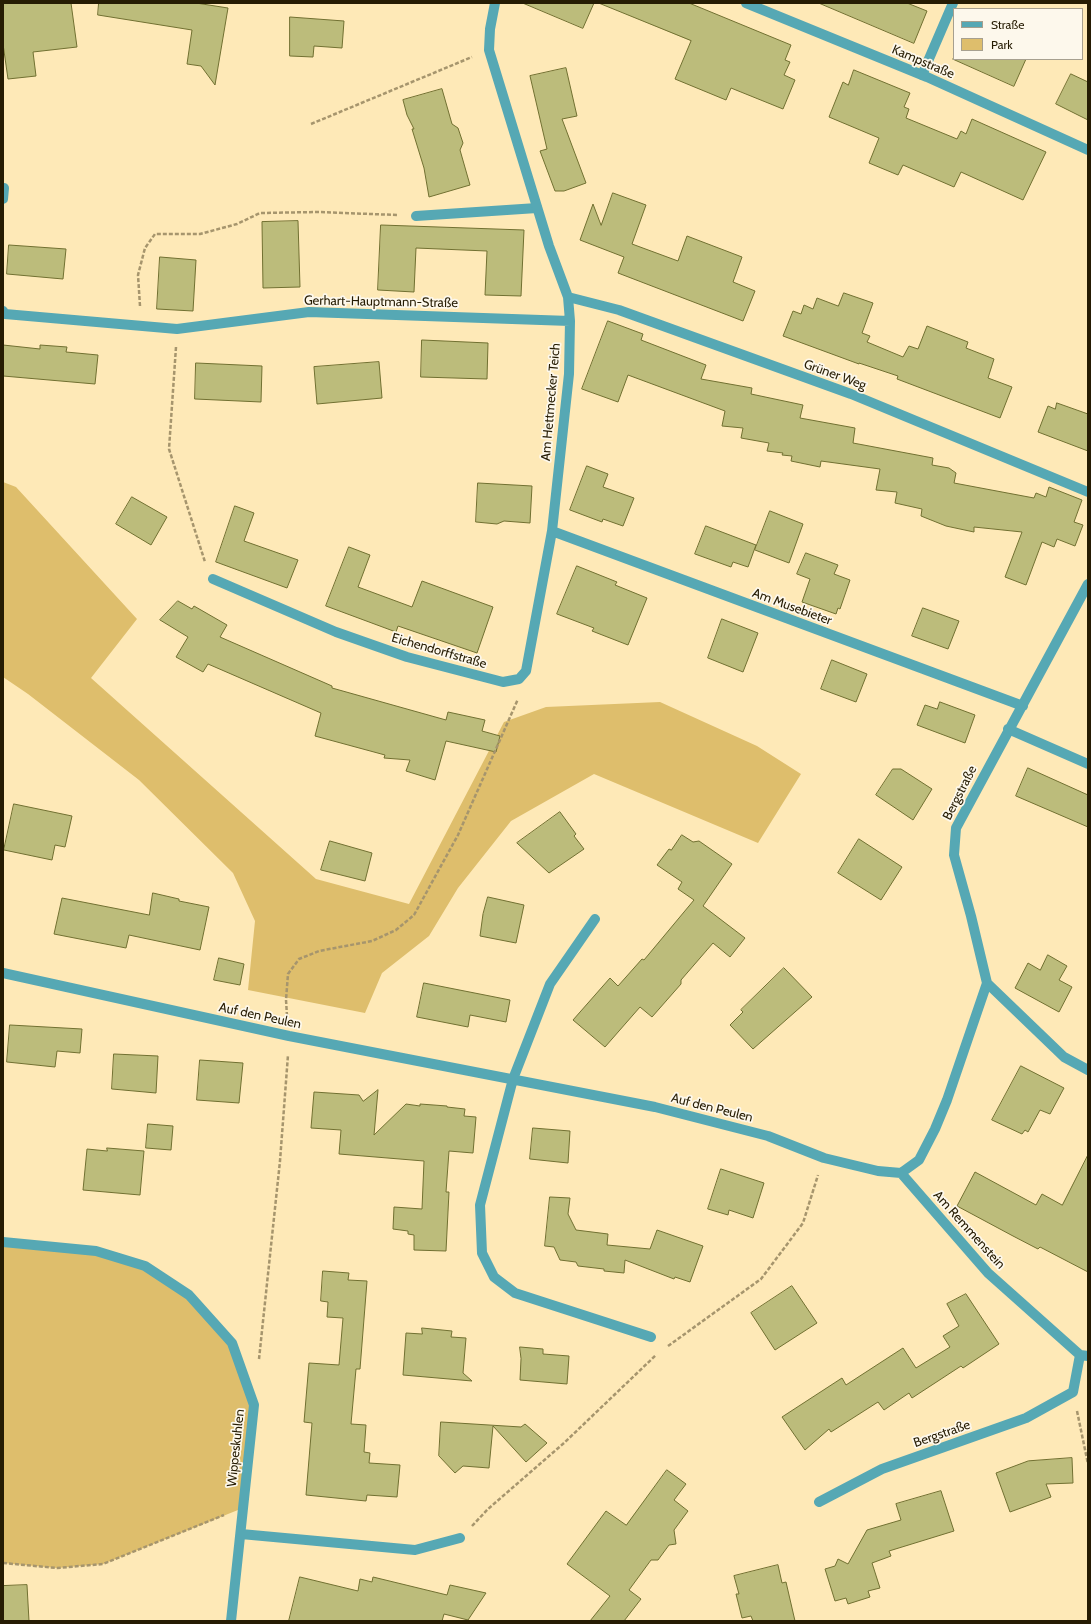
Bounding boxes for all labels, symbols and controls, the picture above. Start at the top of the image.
legend [953,8,1083,60]
text: Straße [991,17,1024,32]
text: Park [991,37,1013,52]
street label: Kampstraße [889,42,957,82]
street label: Gerhart-Hauptmann-Straße [304,293,458,311]
street label: Am Hettmecker Teich [538,342,564,462]
street label: Grüner Weg [802,356,868,394]
street label: Am Musebieter [750,585,834,629]
street label: Eichendorffstraße [390,630,488,672]
street label: Bergstraße [940,763,980,823]
street label: Auf den Peulen [217,1000,303,1032]
street label: Auf den Peulen [670,1090,754,1126]
street label: Am Remmenstein [930,1188,1008,1272]
street label: Wippeskuhlen [224,1408,248,1488]
street label: Bergstraße [912,1417,972,1451]

